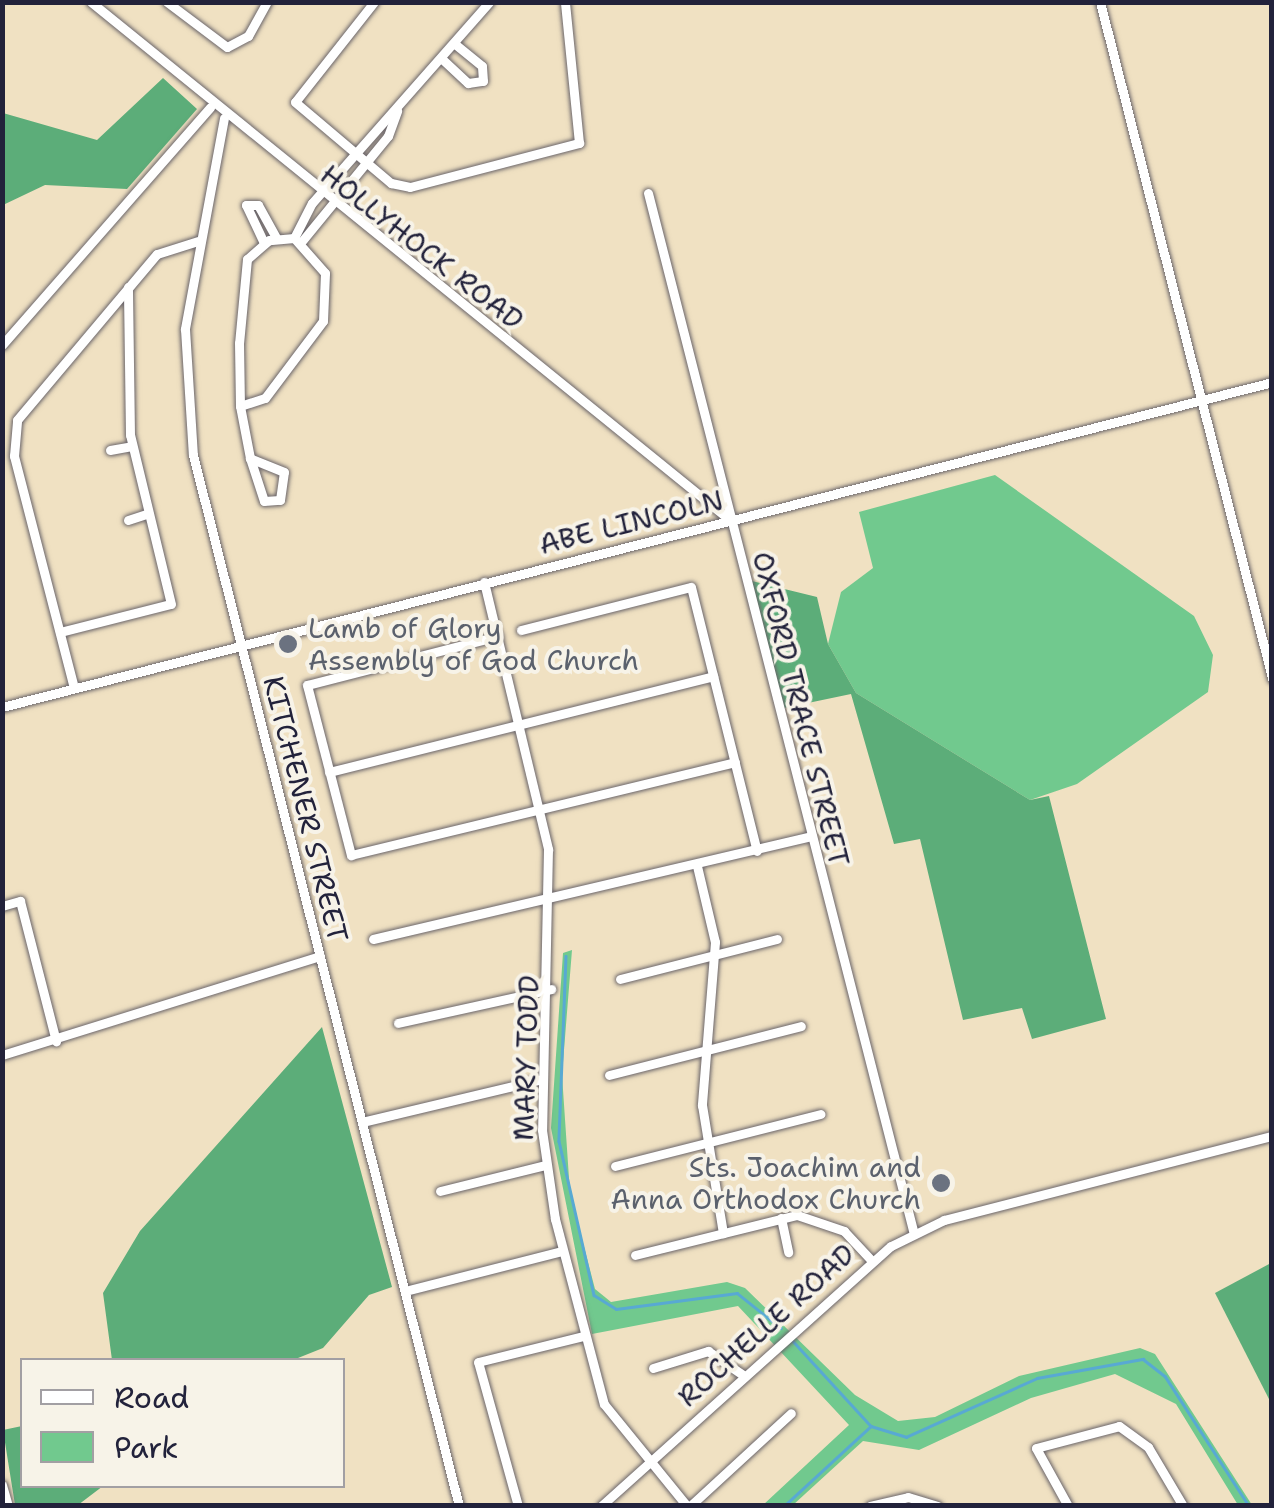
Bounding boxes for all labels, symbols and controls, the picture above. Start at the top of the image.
street label: HOLLYHOCK ROAD [314,157,530,337]
street label: ABE LINCOLN [535,483,727,561]
street label: OXFORD TRACE STREET [746,548,856,870]
place label: Lamb of Glory Assembly of God Church [308,611,639,677]
marker: Lamb of Glory Assembly of God Church [277,633,299,655]
street label: KITCHENER STREET [257,672,355,946]
street label: MARY TODD [506,975,546,1141]
place label: Sts. Joachim and Anna Orthodox Church [611,1150,921,1216]
marker: Sts. Joachim and Anna Orthodox Church [930,1172,952,1194]
street label: ROCHELLE ROAD [671,1237,861,1413]
legend [20,1358,345,1488]
text: Road [114,1377,189,1418]
text: Park [114,1427,178,1468]

